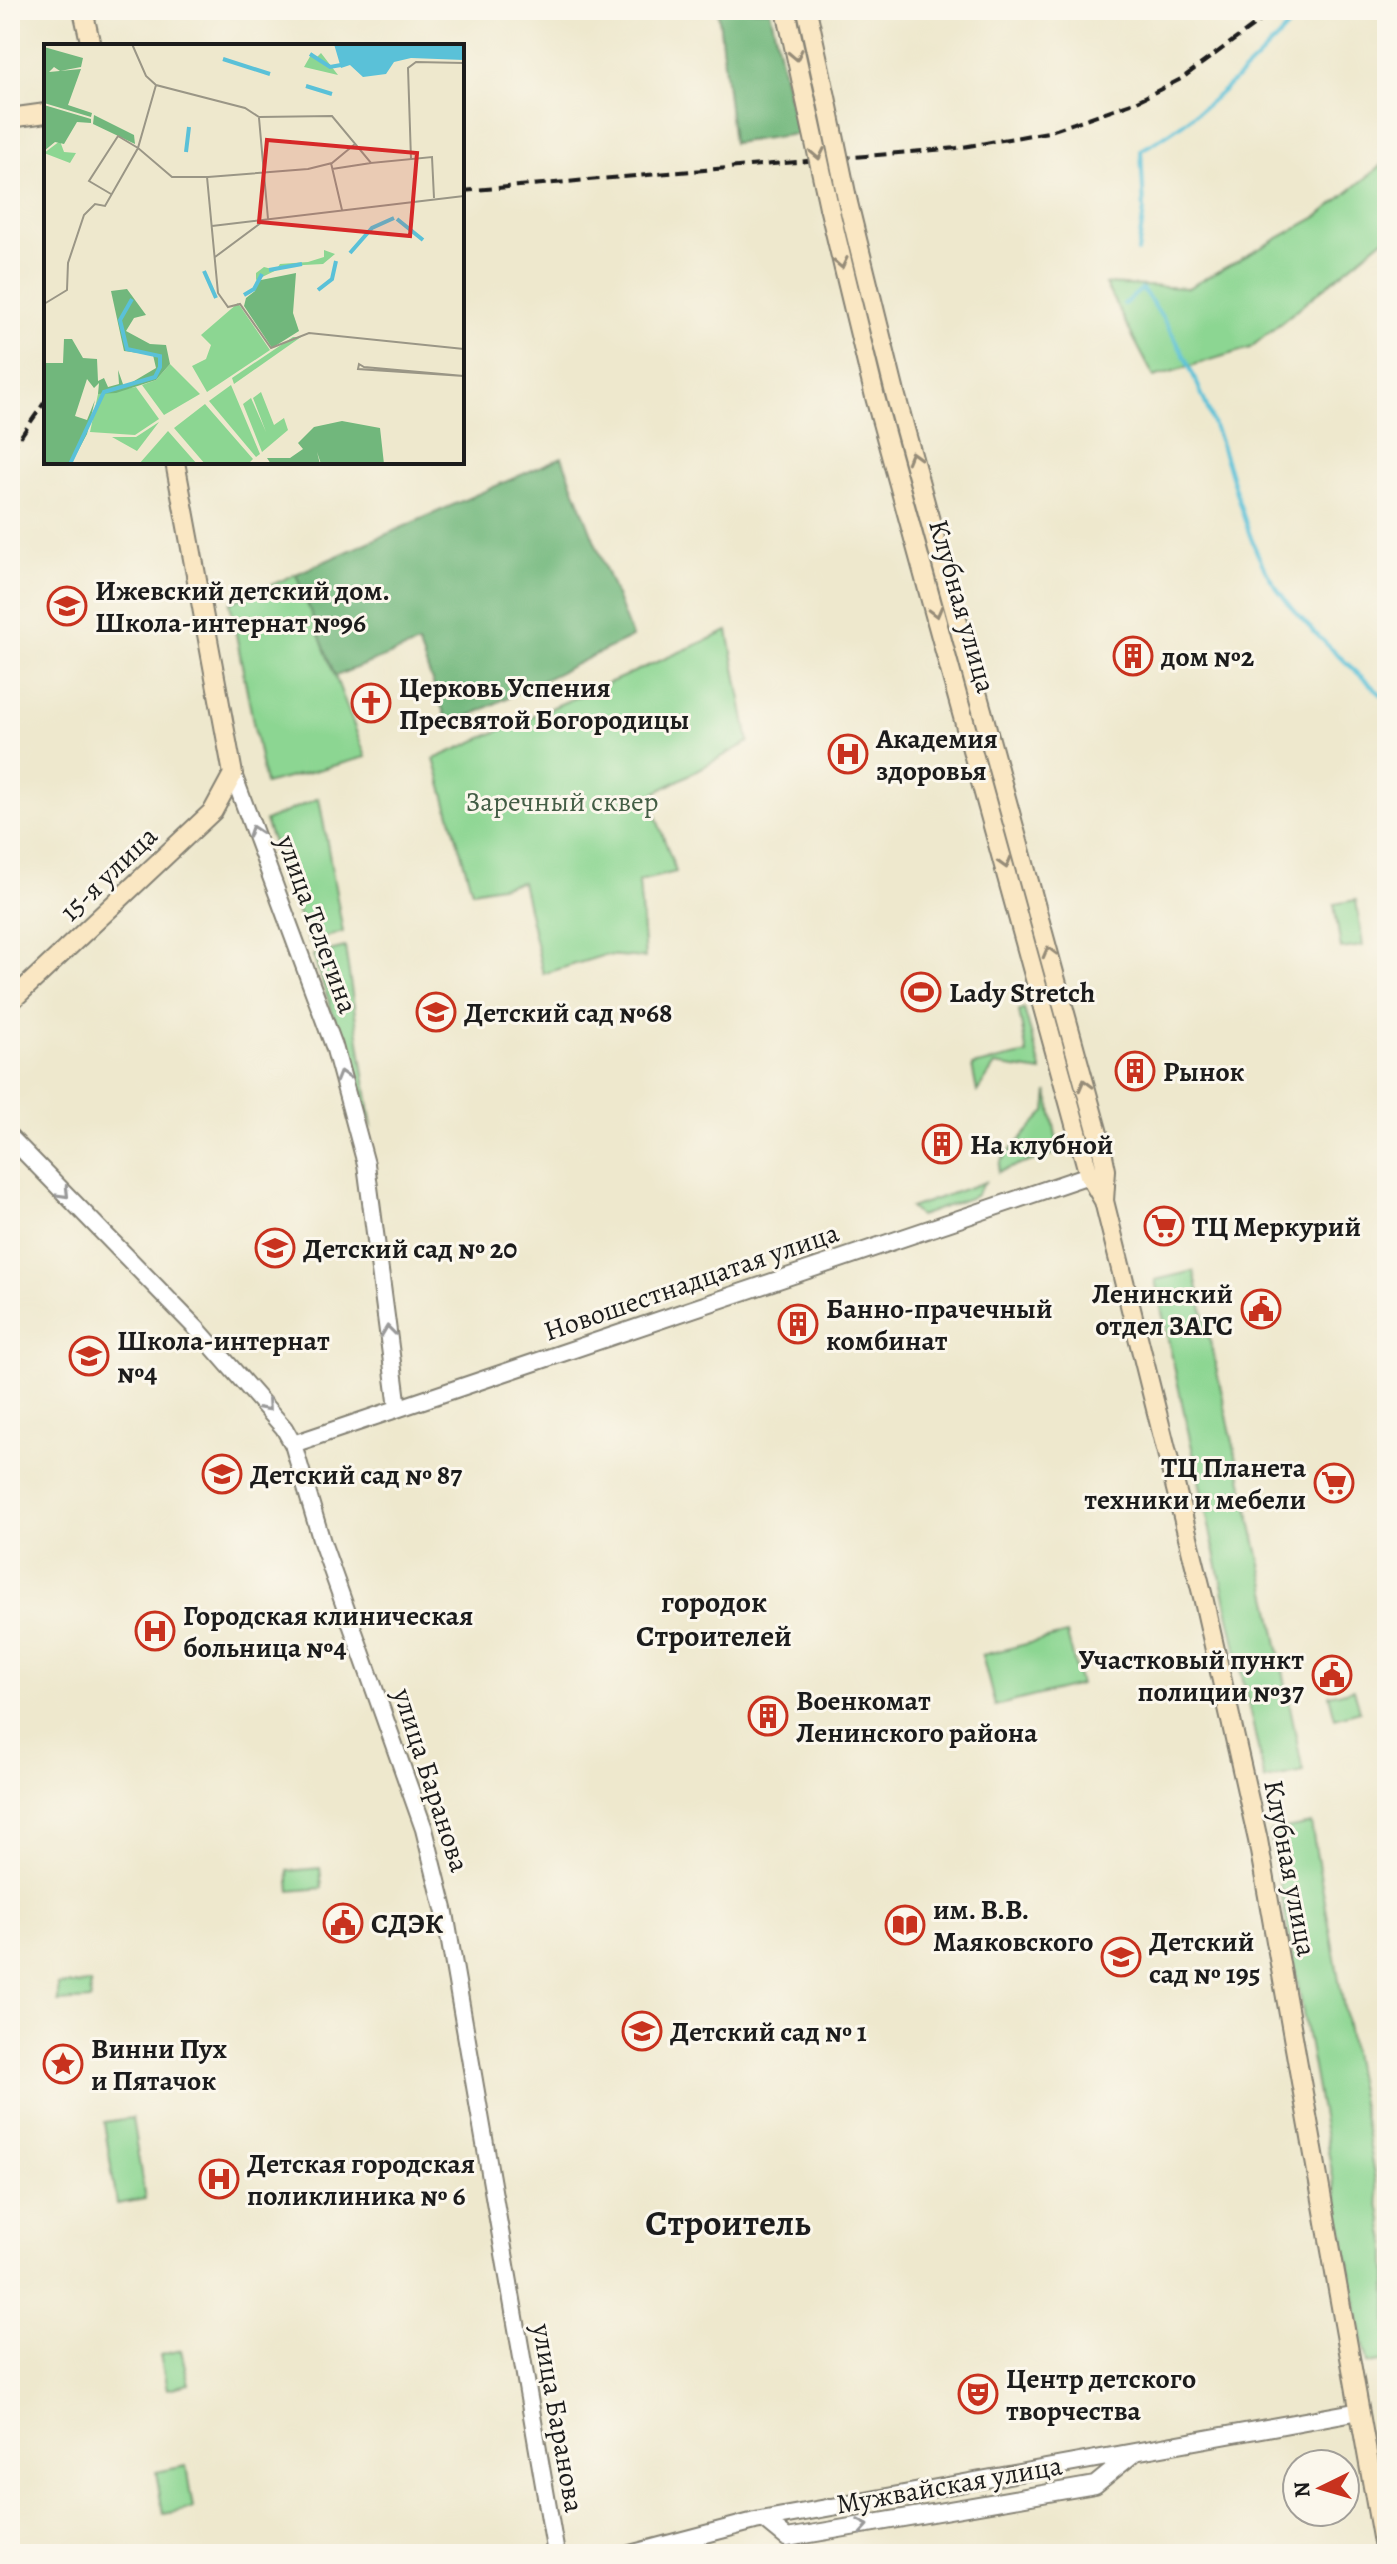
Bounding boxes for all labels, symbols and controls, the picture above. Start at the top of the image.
inset map [44,44,464,464]
one-way arrow [787,48,804,62]
one-way arrow [808,147,825,161]
one-way arrow [832,255,849,269]
one-way arrow [906,450,922,464]
street label: Клубная улица [919,515,1005,698]
place label: Ижевский детский дом. Школа-интернат №96 [95,572,390,642]
school or university icon: Ижевский детский дом. Школа-интернат №96 [46,585,88,627]
one-way arrow [927,605,943,619]
building icon: дом №2 [1112,635,1154,677]
place label: дом №2 [1160,638,1255,676]
place label: Церковь Успения Пресвятой Богородицы [399,669,689,739]
church icon: Церковь Успения Пресвятой Богородицы [350,682,392,724]
place label: Академия здоровья [875,720,998,790]
hospital icon: Академия здоровья [827,733,869,775]
park label: Заречный сквер [466,783,658,821]
street label: 15-я улица [52,818,166,930]
one-way arrow [248,825,264,839]
street label: улица Телегина [267,829,367,1019]
one-way arrow [996,855,1013,869]
one-way arrow [1041,945,1058,959]
sports icon: Lady Stretch [900,971,942,1013]
place label: Lady Stretch [949,974,1095,1012]
school or university icon: Детский сад №68 [415,991,457,1033]
place label: Детский сад №68 [464,994,672,1032]
building icon: Рынок [1114,1050,1156,1092]
place label: Рынок [1163,1053,1245,1091]
one-way arrow [334,1069,351,1083]
one-way arrow [1078,1078,1094,1092]
building icon: На клубной [921,1123,963,1165]
place label: На клубной [970,1126,1113,1164]
one-way arrow [55,1184,69,1198]
supermarket icon: ТЦ Меркурий [1143,1205,1185,1247]
place label: ТЦ Меркурий [1192,1208,1361,1246]
street label: Новошестнадцатая улица [539,1214,844,1350]
school or university icon: Детский сад № 20 [254,1227,296,1269]
place label: Детский сад № 20 [303,1230,517,1268]
place label: Ленинский отдел ЗАГС [1092,1275,1233,1345]
public building icon: Ленинский отдел ЗАГС [1240,1288,1282,1330]
place label: Банно-прачечный комбинат [826,1290,1053,1360]
building icon: Банно-прачечный комбинат [777,1303,819,1345]
place label: Школа-интернат №4 [117,1322,330,1392]
one-way arrow [379,1324,396,1337]
school or university icon: Школа-интернат №4 [68,1335,110,1377]
one-way arrow [257,1397,271,1412]
place label: ТЦ Планета техники и мебели [1084,1449,1307,1519]
school or university icon: Детский сад № 87 [201,1453,243,1495]
place label: Детский сад № 87 [250,1456,462,1494]
supermarket icon: ТЦ Планета техники и мебели [1313,1462,1355,1504]
district label: городок Строителей [636,1582,792,1656]
place label: Городская клиническая больница №4 [183,1597,473,1667]
hospital icon: Городская клиническая больница №4 [134,1610,176,1652]
place label: Участковый пункт полиции №37 [1079,1641,1304,1711]
public building icon: Участковый пункт полиции №37 [1311,1654,1353,1696]
place label: Военкомат Ленинского района [796,1682,1038,1752]
street label: улица Баранова [383,1683,479,1877]
building icon: Военкомат Ленинского района [747,1695,789,1737]
street label: Клубная улица [1254,1777,1326,1960]
place label: им. В.В. Маяковского [933,1891,1093,1961]
public building icon: СДЭК [322,1902,364,1944]
library icon: им. В.В. Маяковского [884,1904,926,1946]
place label: СДЭК [371,1905,444,1943]
place label: Детский сад № 195 [1149,1923,1261,1993]
school or university icon: Детский сад № 195 [1100,1936,1142,1978]
school or university icon: Детский сад № 1 [621,2010,663,2052]
place label: Детский сад № 1 [670,2013,867,2051]
place label: Винни Пух и Пятачок [91,2030,228,2100]
place icon: Винни Пух и Пятачок [42,2043,84,2085]
place label: Детская городская поликлиника № 6 [247,2145,475,2215]
hospital icon: Детская городская поликлиника № 6 [198,2158,240,2200]
district label: Строитель [645,2198,811,2247]
street label: улица Баранова [523,2320,593,2516]
place label: Центр детского творчества [1006,2360,1196,2430]
theatre icon: Центр детского творчества [957,2373,999,2415]
street label: Мужвайская улица [833,2446,1065,2524]
north arrow [1281,2448,1361,2528]
text: N [1286,2480,1318,2499]
one-way arrow [856,2518,870,2535]

